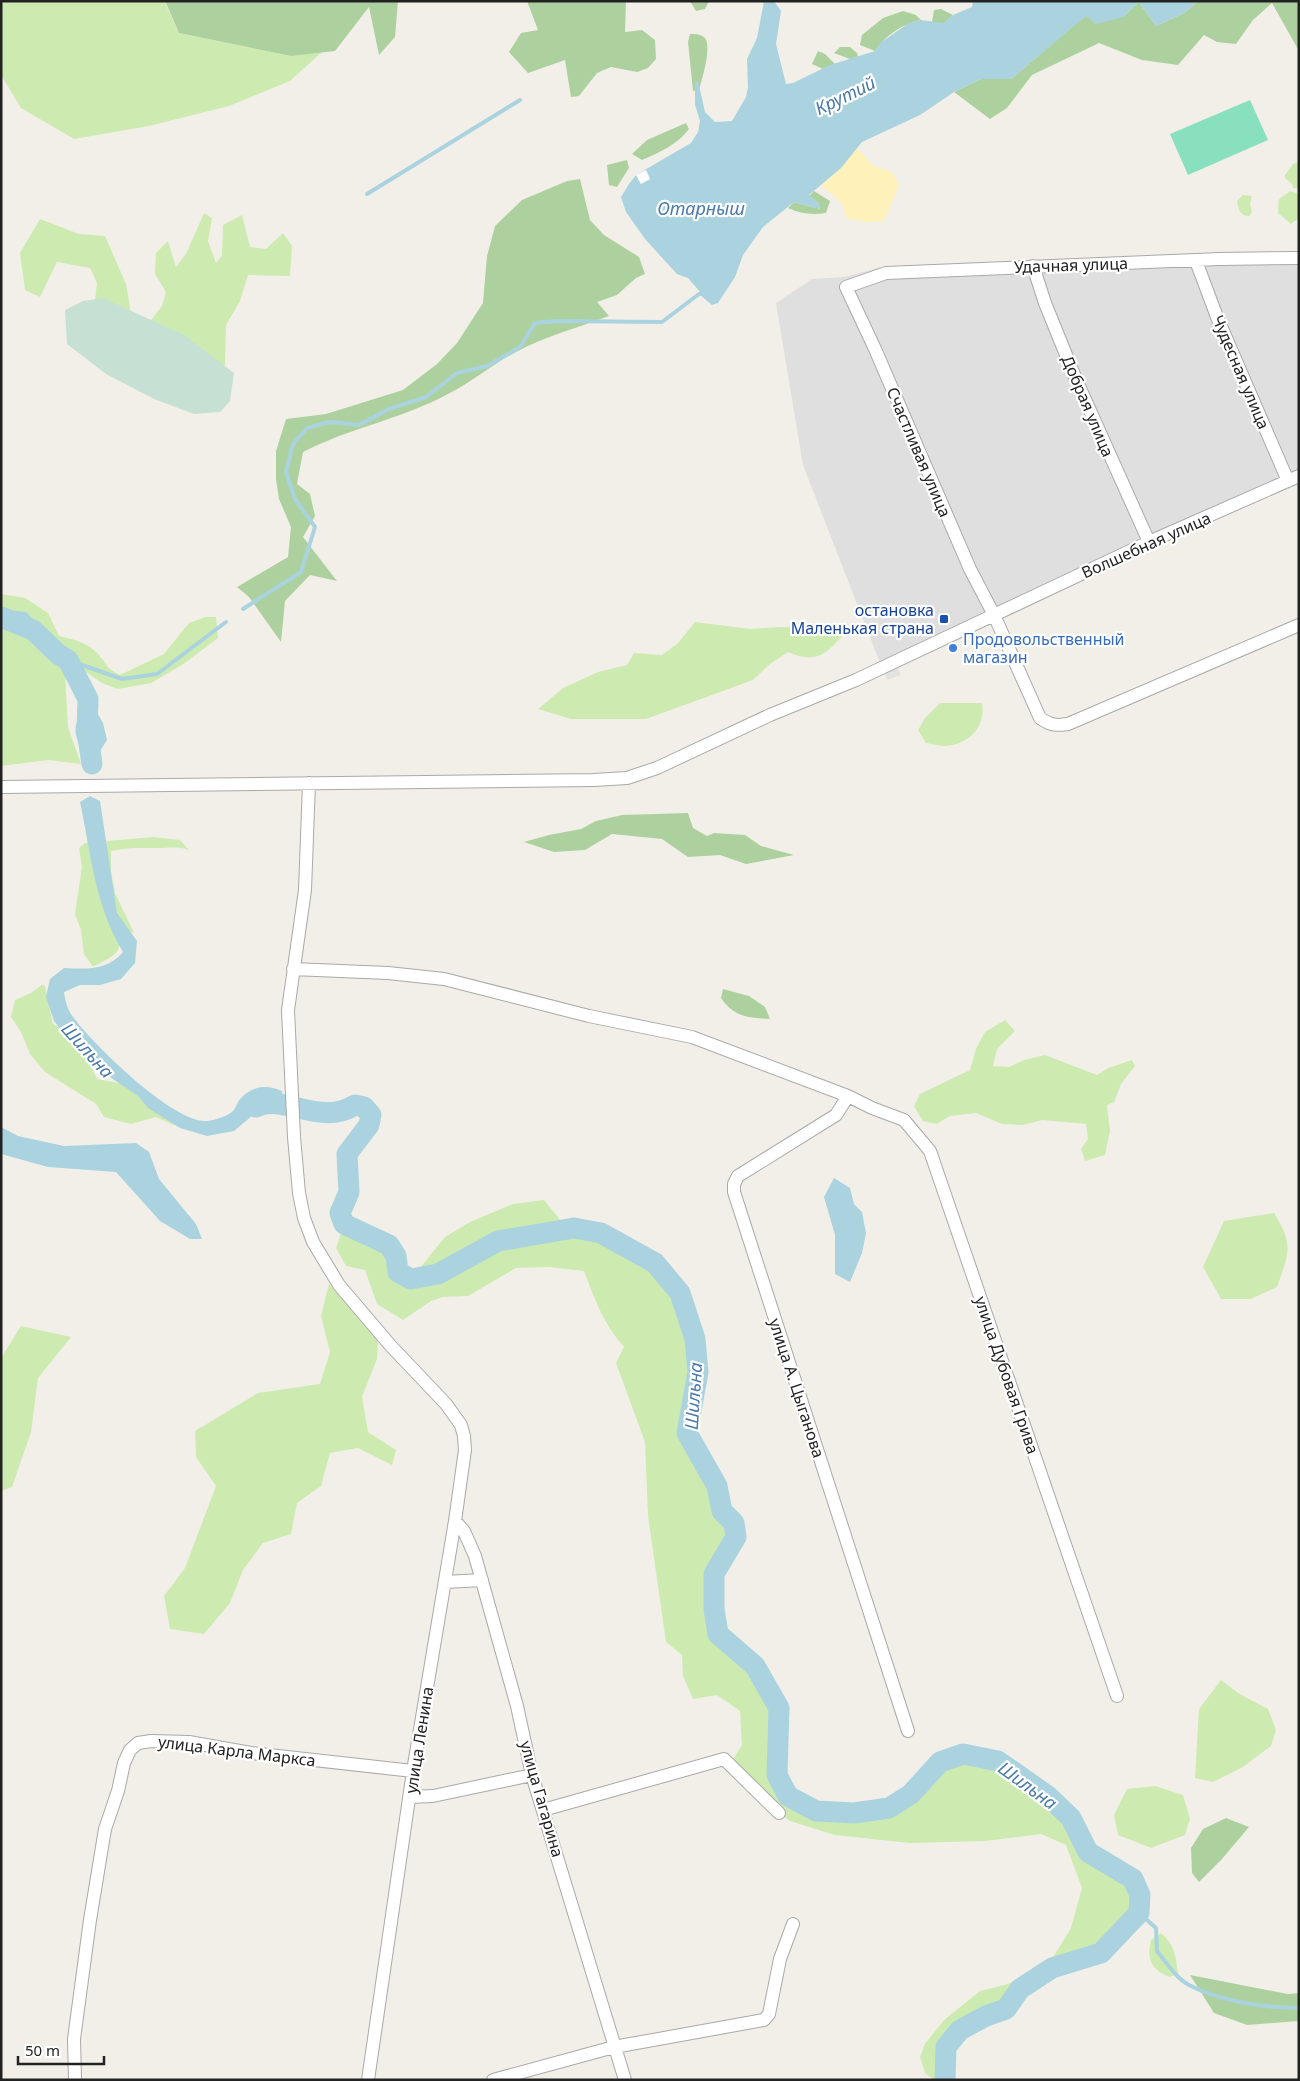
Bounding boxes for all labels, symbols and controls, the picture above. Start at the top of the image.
water label: Крутий [811,70,879,120]
water label: Отарныш [657,196,745,220]
street label: Удачная улица [1014,252,1128,278]
street label: Чудесная улица [1207,312,1275,432]
street label: Добрая улица [1057,352,1119,460]
street label: Счастливая улица [882,384,956,520]
street label: Волшебная улица [1078,507,1214,583]
place label: остановка Маленькая страна [791,599,934,639]
marker: остановка Маленькая страна [938,613,950,625]
place label: Продовольственный магазин [963,628,1125,668]
marker: Продовольственный магазин [947,642,959,654]
water label: Шильна [57,1017,119,1083]
street label: улица Дубовая Грива [970,1293,1044,1457]
street label: улица А. Цыганова [764,1316,830,1460]
water label: Шильна [679,1362,707,1430]
street label: улица Ленина [400,1685,438,1795]
street label: улица Карла Маркса [157,1730,317,1772]
street label: улица Гагарина [515,1738,569,1860]
water label: Шильна [994,1756,1062,1814]
scale bar [18,2034,104,2066]
text: 50 m [25,2040,60,2060]

